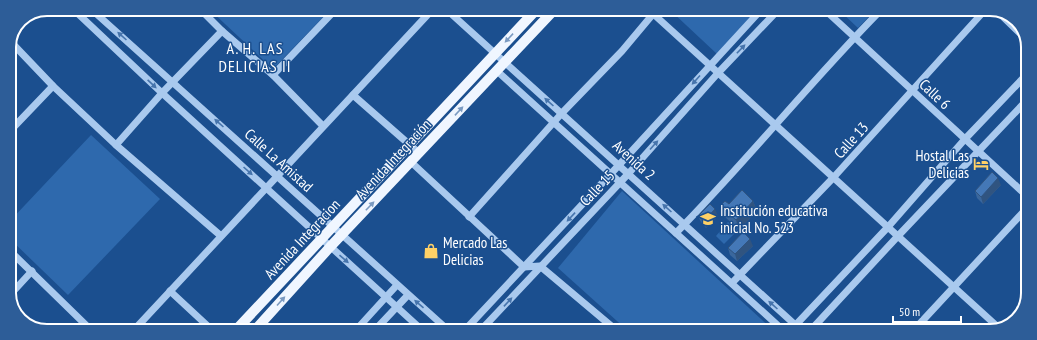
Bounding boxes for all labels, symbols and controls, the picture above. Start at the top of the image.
one-way arrow [117,32,127,41]
one-way arrow [505,33,514,43]
district label: A. H. LAS DELICIAS II [219,38,291,76]
one-way arrow [736,44,746,54]
one-way arrow [692,75,701,85]
street label: Calle 6 [915,75,955,113]
one-way arrow [147,79,157,88]
one-way arrow [545,98,554,107]
one-way arrow [454,106,464,116]
street label: Avenida Integración [351,115,435,203]
street label: Calle 13 [830,118,872,162]
one-way arrow [214,119,223,128]
street label: Calle La Amistad [241,124,317,196]
street label: Avenida 2 [609,136,659,184]
one-way arrow [649,140,658,151]
place label: Hostal Las Delicias [916,146,969,182]
hotel icon: Hostal Las Delicias [972,155,990,173]
street label: Calle 15 [575,166,619,210]
one-way arrow [243,167,253,176]
street label: Avenida Integracion [260,195,344,283]
one-way arrow [365,201,374,211]
place label: Institución educativa inicial No. 523 [720,201,828,237]
one-way arrow [662,204,671,213]
school or university icon: Institución educativa inicial No. 523 [699,210,717,228]
one-way arrow [566,212,575,222]
place label: Mercado Las Delicias [443,233,507,269]
shop icon: Mercado Las Delicias [422,242,440,260]
one-way arrow [338,255,349,264]
one-way arrow [276,296,286,306]
one-way arrow [503,297,513,307]
scale bar [893,298,961,324]
one-way arrow [413,300,424,309]
one-way arrow [768,300,779,309]
text: 50 m [899,304,920,319]

